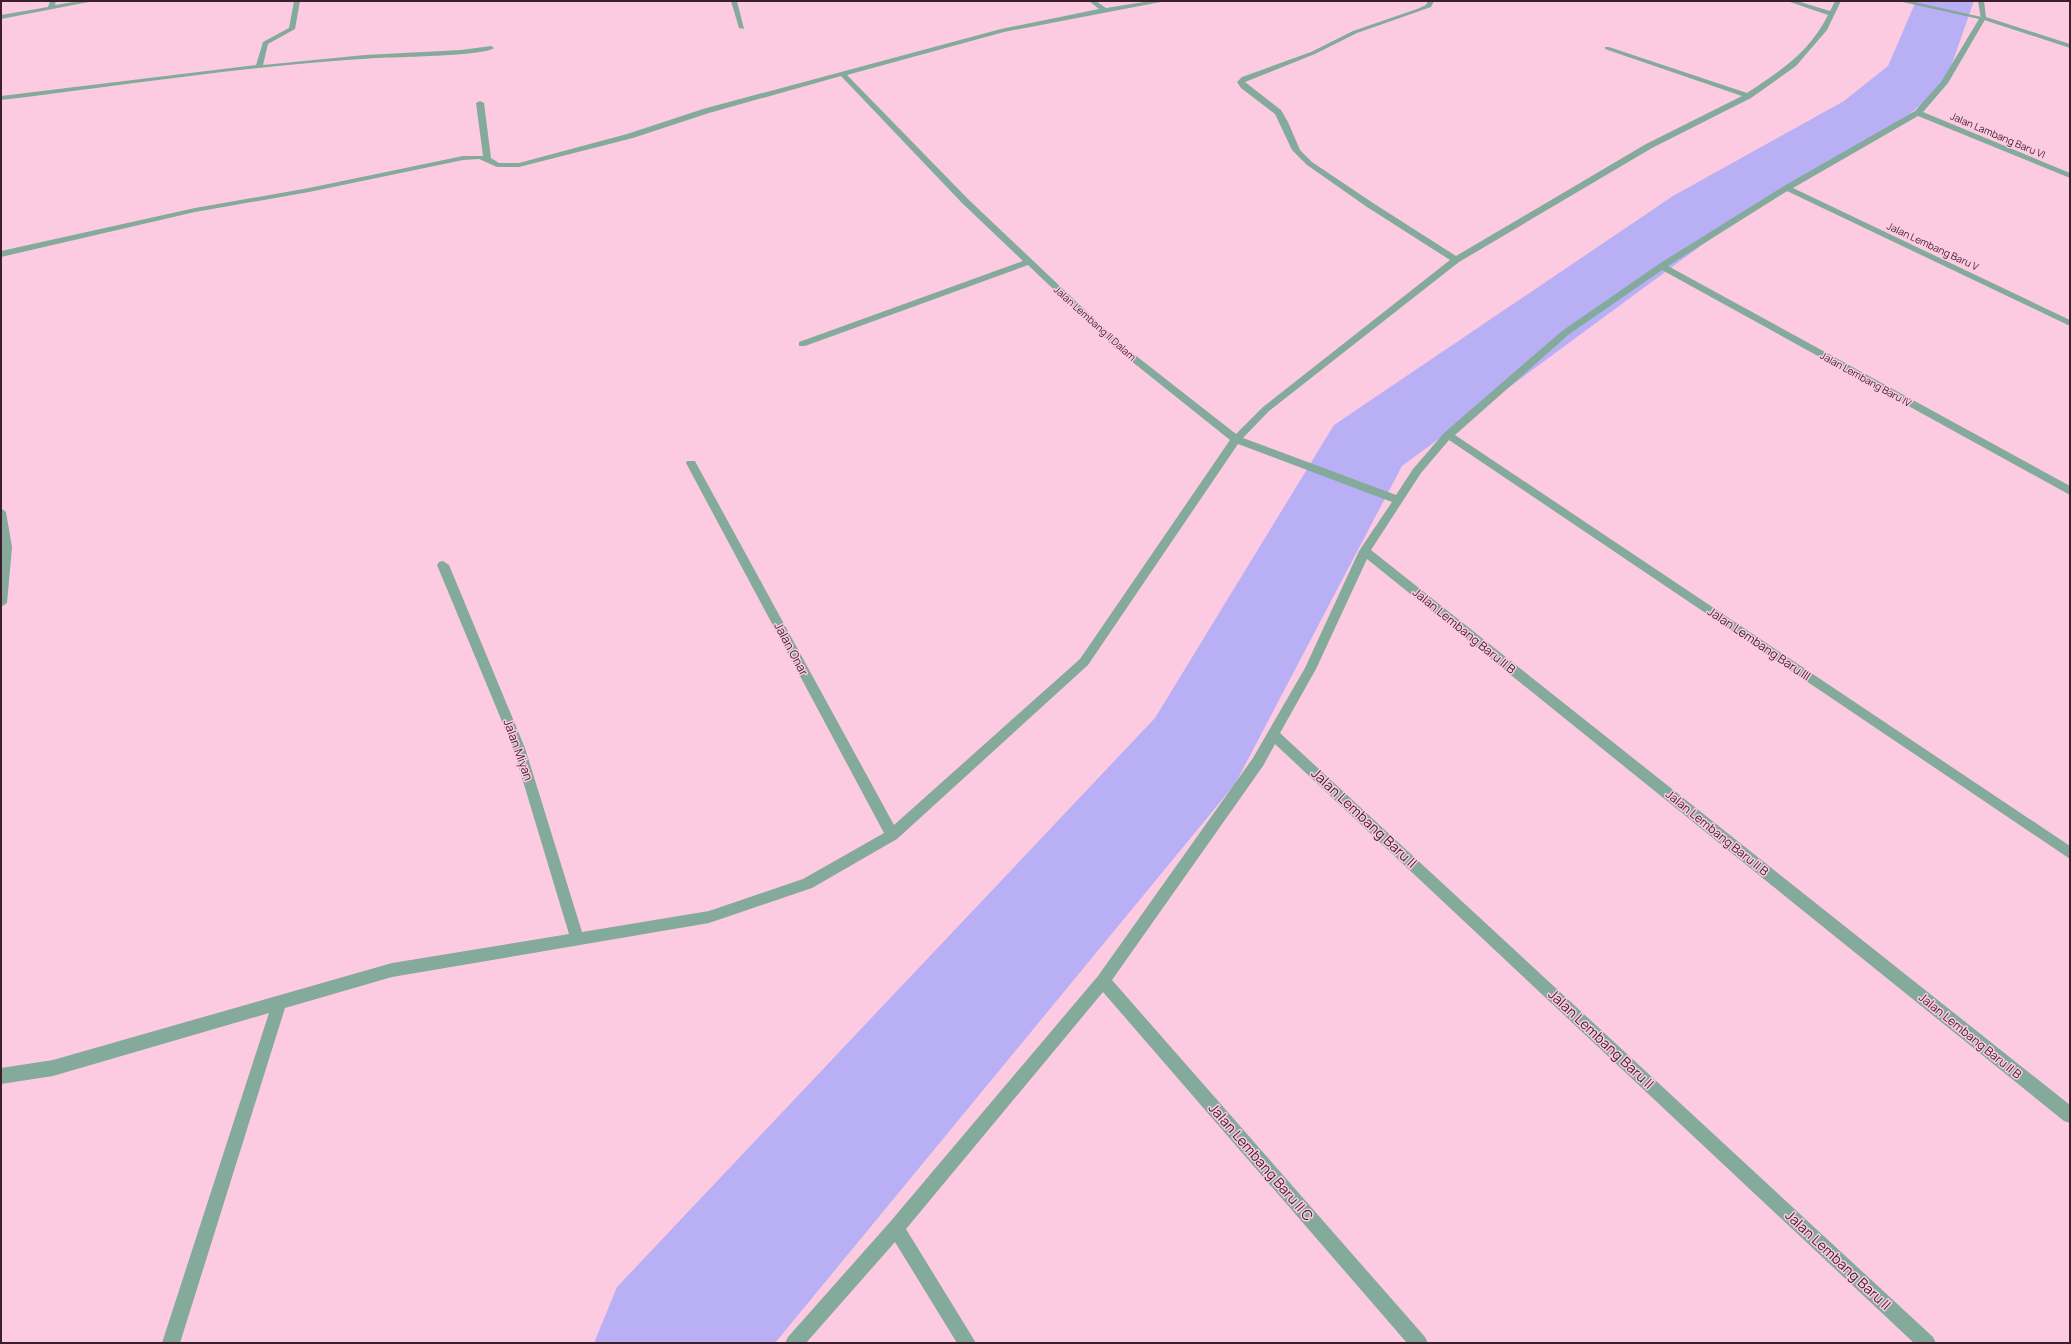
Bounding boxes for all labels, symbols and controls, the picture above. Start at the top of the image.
street label: Jalan Lambang Baru VI [1948,109,2048,161]
street label: Jalan Lembang Baru V [1885,219,1981,273]
street label: Jalan Lembang II Dalam [1051,282,1139,364]
street label: Jalan Lembang Baru IV [1818,348,1914,410]
street label: Jalan Lembang Baru II B [1409,584,1519,677]
street label: Jalan Lembang Baru III [1704,603,1814,684]
street label: Jalan Onar [770,619,813,679]
street label: Jalan Miyan [500,717,537,783]
street label: Jalan Lembang Baru II [1307,764,1421,872]
street label: Jalan Lembang Baru II B [1662,786,1772,879]
street label: Jalan Lembang Baru II [1544,985,1658,1093]
street label: Jalan Lembang Baru II B [1915,989,2025,1082]
street label: Jalan Lembang Baru II C [1205,1099,1318,1225]
street label: Jalan Lembang Baru II [1781,1206,1895,1314]

